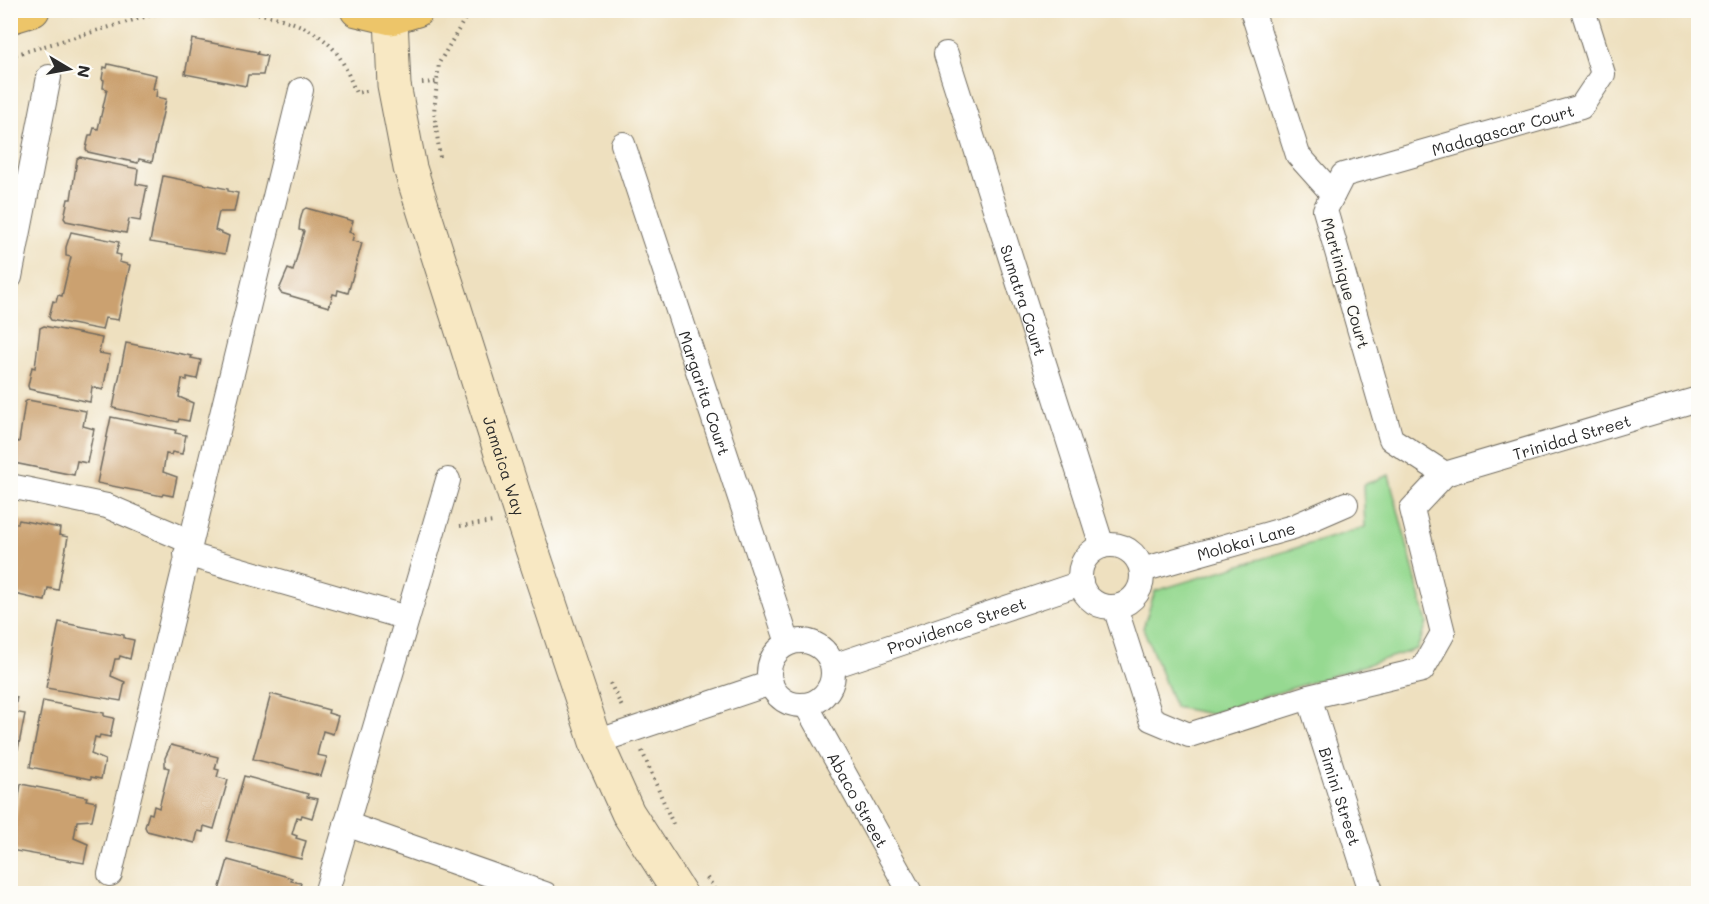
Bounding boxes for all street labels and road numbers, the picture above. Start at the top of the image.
street label: Madagascar Court [1429,99,1576,160]
street label: Martinique Court [1317,215,1375,351]
street label: Sumatra Court [997,242,1051,358]
street label: Margarita Court [675,328,736,458]
street label: Trinidad Street [1510,409,1633,464]
street label: Jamaica Way [479,413,531,518]
street label: Molokai Lane [1194,516,1298,564]
street label: Providence Street [884,592,1028,658]
street label: Bimini Street [1315,744,1366,848]
street label: Abaco Street [823,748,893,851]

